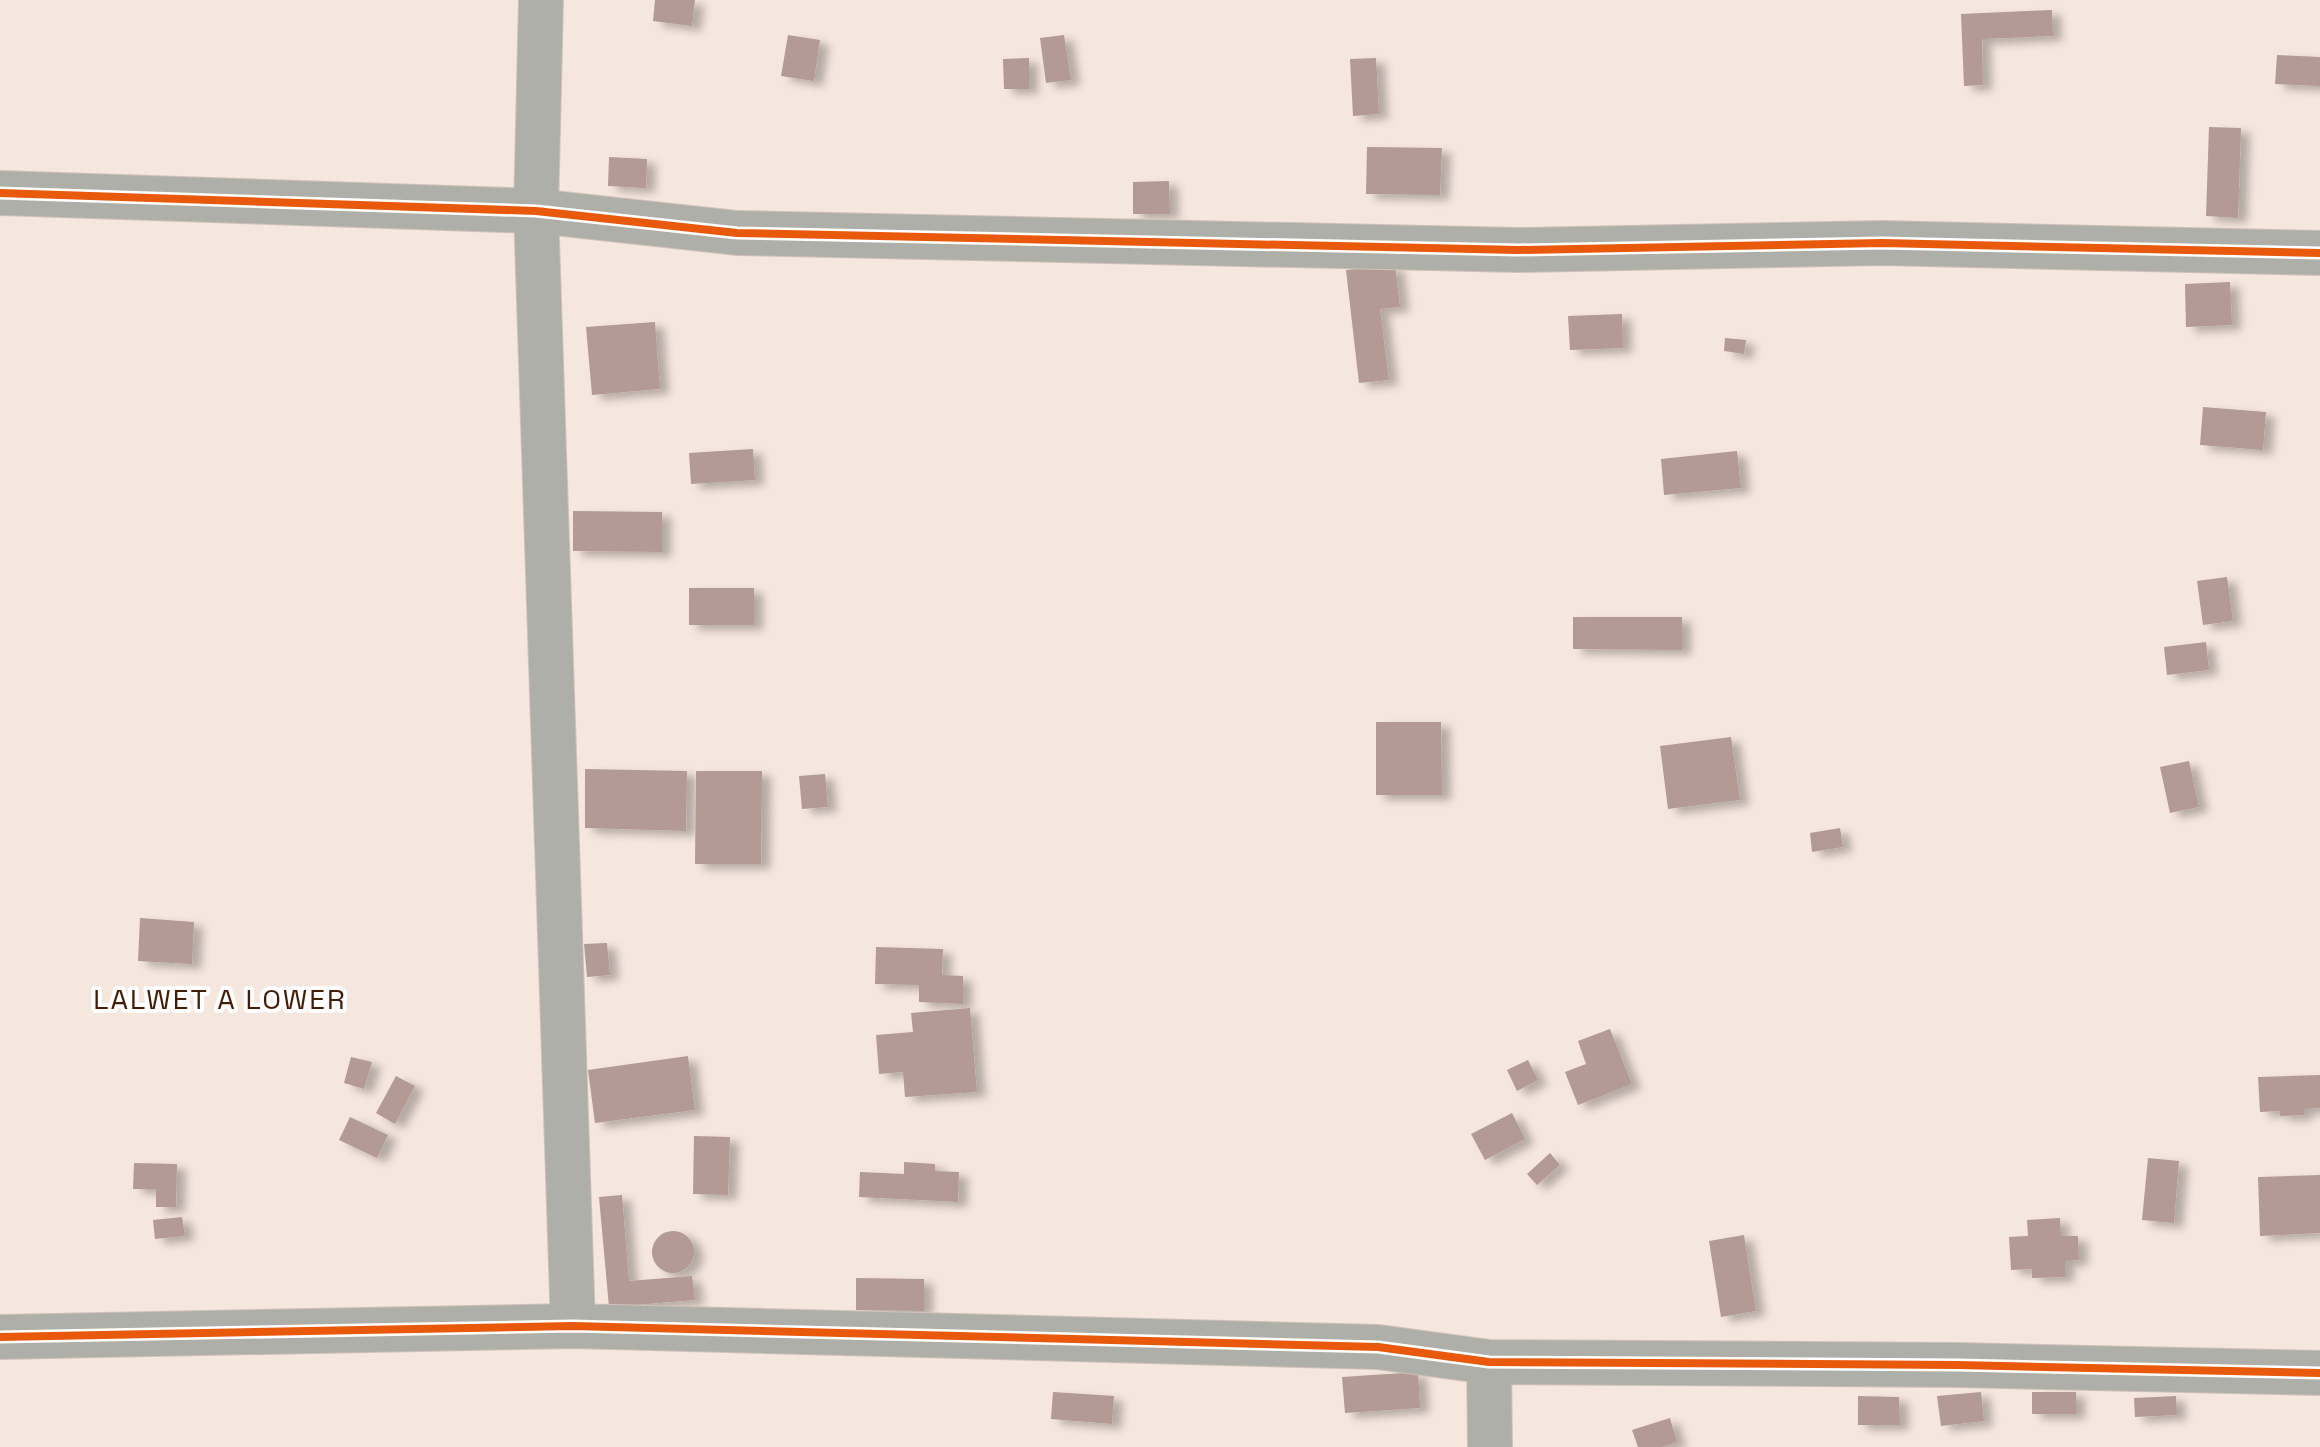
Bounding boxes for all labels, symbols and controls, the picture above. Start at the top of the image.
district label: LALWET A LOWER [93,981,347,1017]

